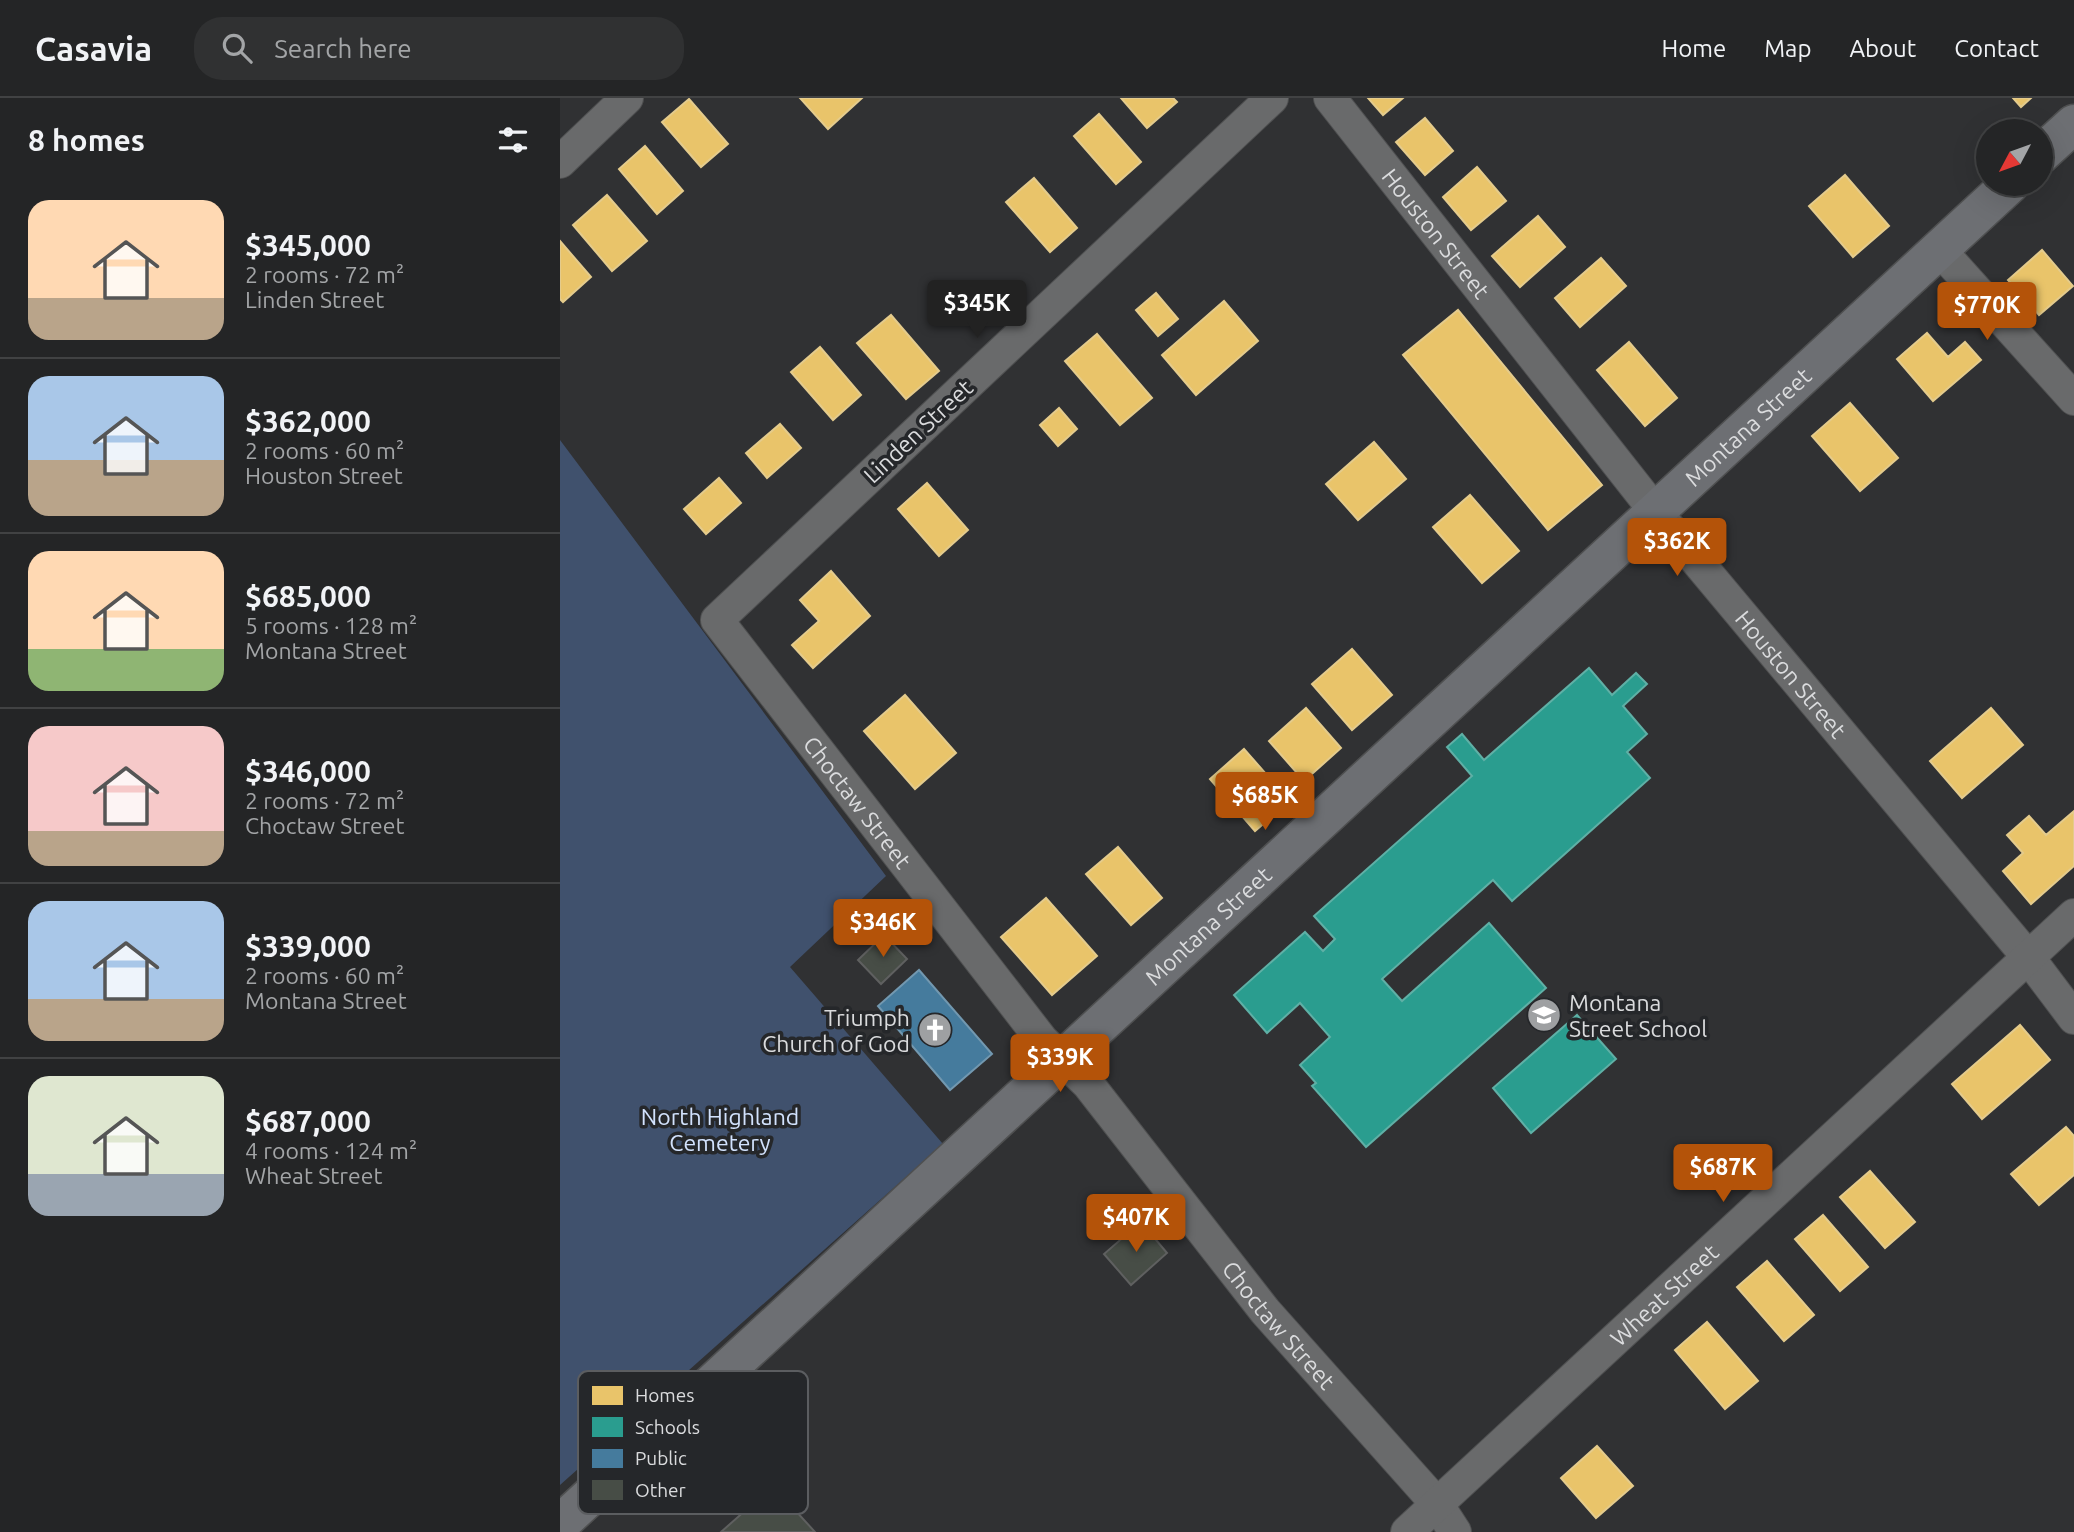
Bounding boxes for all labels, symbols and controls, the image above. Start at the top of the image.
search box [194,17,684,80]
icon: search [218,29,256,67]
text: Casavia [35,30,152,67]
text: Search here [274,34,412,63]
text: Home [1661,35,1726,62]
text: Map [1764,35,1811,62]
text: About [1849,35,1916,62]
text: Contact [1954,35,2039,62]
north arrow [1976,119,2053,196]
map controls [1976,119,2053,196]
icon: filters [494,121,532,159]
text: 8 homes [28,123,145,157]
street label: Houston Street [1378,163,1495,303]
icon: home [84,228,168,312]
text: $345,000 [245,228,371,262]
text: 2 rooms · 72 m² [245,262,404,287]
pin: $345K [928,280,1026,340]
pin: $770K [1938,282,2036,342]
text: Linden Street [245,287,384,312]
text: $345K [943,290,1011,315]
text: $770K [1953,292,2021,317]
street label: Montana Street [1680,362,1816,491]
street label: Linden Street [859,374,977,488]
icon: home [84,404,168,488]
text: $362,000 [245,404,371,438]
text: 2 rooms · 60 m² [245,438,404,463]
text: Houston Street [245,463,403,488]
pin: $362K [1628,518,1726,578]
text: $362K [1643,528,1711,553]
icon: home [84,579,168,663]
text: $685,000 [245,579,371,613]
street label: Houston Street [1731,605,1851,743]
text: 5 rooms · 128 m² [245,613,417,638]
text: Montana Street [245,638,407,663]
street label: Choctaw Street [799,731,917,873]
icon: home [84,754,168,838]
text: $346,000 [245,754,371,788]
pin: $685K [1216,772,1314,832]
text: $685K [1231,782,1299,807]
text: 2 rooms · 72 m² [245,788,404,813]
text: Choctaw Street [245,813,405,838]
street label: Montana Street [1140,861,1276,990]
pin: $346K [834,900,932,959]
text: $346K [849,909,917,934]
icon: home [84,929,168,1013]
text: $339,000 [245,929,371,963]
text: 2 rooms · 60 m² [245,963,404,988]
text: Montana Street [245,988,407,1013]
place label: Montana Street School [1569,990,1707,1041]
school or university icon: Montana Street School [1525,996,1563,1034]
place label: Triumph Church of God [762,1005,910,1056]
church icon: Triumph Church of God [916,1011,954,1049]
pin: $339K [1011,1034,1109,1094]
text: $339K [1026,1044,1094,1069]
icon: home [84,1104,168,1188]
text: $687,000 [245,1104,371,1138]
park label: North Highland Cemetery [641,1104,799,1155]
text: 4 rooms · 124 m² [245,1138,417,1163]
pin: $687K [1674,1144,1772,1204]
text: $687K [1689,1154,1757,1179]
text: Wheat Street [245,1163,382,1188]
pin: $407K [1087,1194,1185,1254]
text: $407K [1102,1204,1170,1229]
street label: Wheat Street [1605,1238,1723,1350]
street label: Choctaw Street [1218,1256,1340,1393]
legend [578,1371,808,1514]
text: Homes [635,1384,695,1406]
text: Schools [635,1416,700,1438]
text: Public [635,1447,687,1469]
text: Other [635,1479,686,1501]

